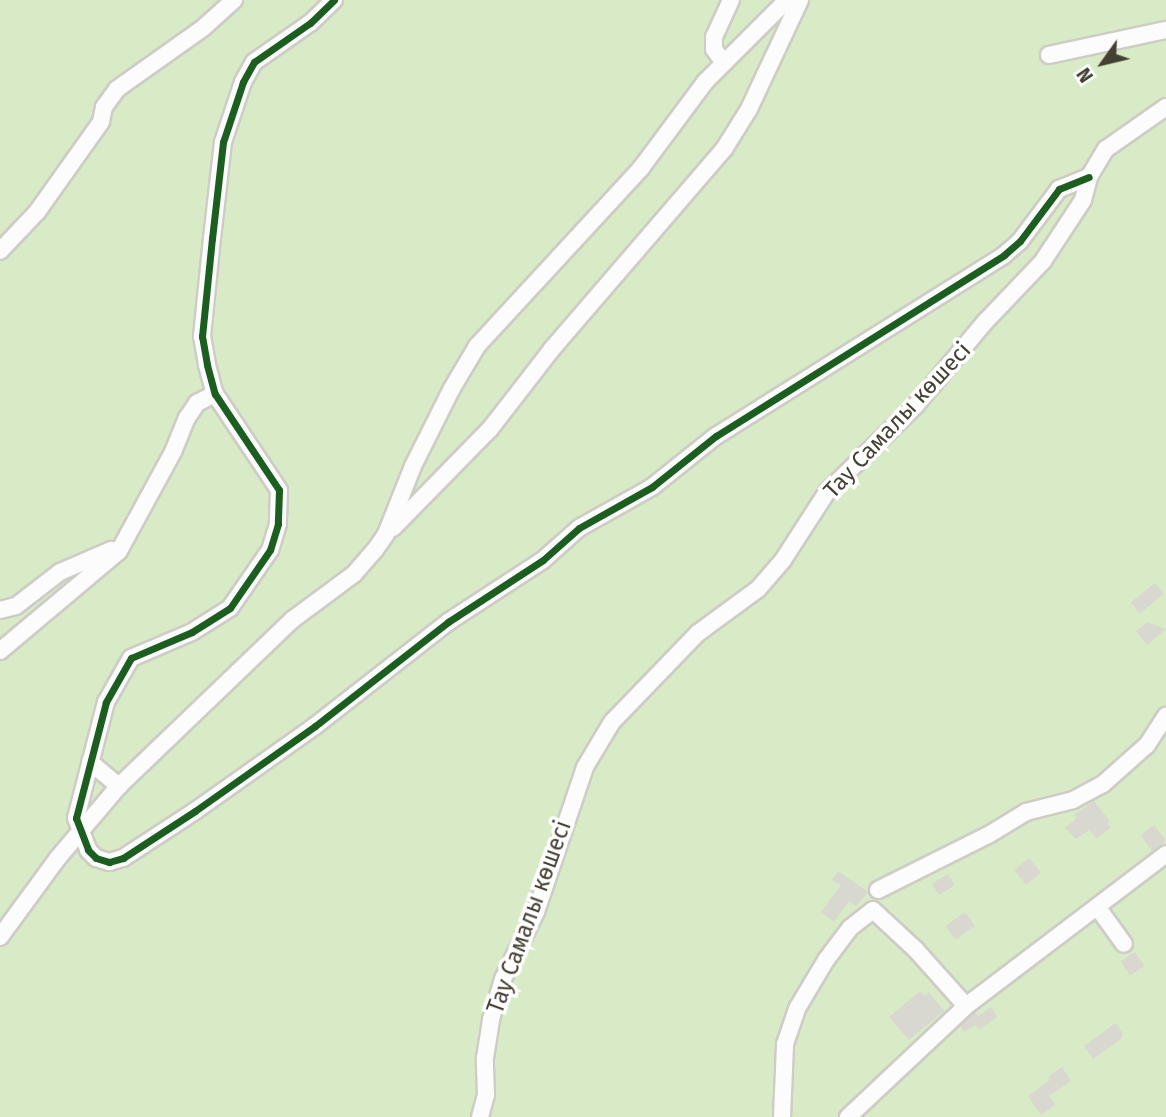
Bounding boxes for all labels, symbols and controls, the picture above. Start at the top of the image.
north arrow [1068,28,1138,98]
text: N [1072,63,1098,87]
street label: Тау Самалы көшесі [818,336,976,504]
street label: Тау Самалы көшесі [481,817,577,1017]

